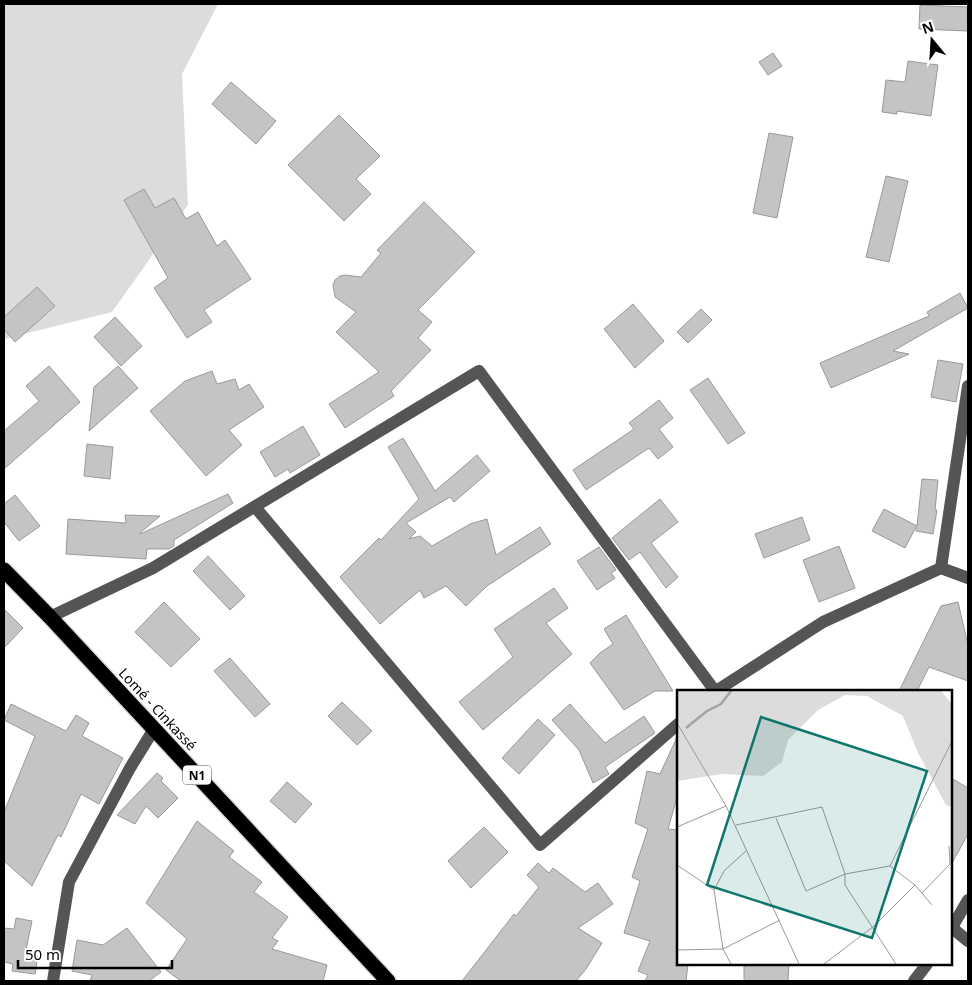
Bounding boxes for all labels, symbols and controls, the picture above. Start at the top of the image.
north arrow [907,15,957,65]
text: N [919,16,936,38]
street label: Lomé - Cinkassé [115,664,201,754]
inset map [677,690,952,965]
road number: N1 [183,766,211,784]
scale bar [18,938,171,970]
text: 50 m [25,944,60,964]

